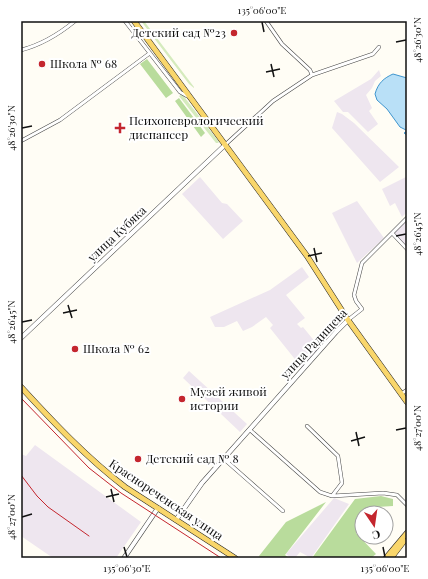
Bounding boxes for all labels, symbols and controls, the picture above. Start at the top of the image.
text: 135°06'00"E [238,3,286,17]
text: 48°26'30"N [410,17,424,63]
place label: Детский сад №23 [131,24,226,40]
marker: Детский сад №23 [229,28,239,38]
place label: Школа № 68 [50,55,117,71]
marker: Школа № 68 [37,59,47,69]
text: 48°26'30"N [4,105,18,151]
place label: Психоневрологический диспансер [129,112,264,142]
marker: Психоневрологический диспансер [114,122,126,134]
street label: улица Кубяка [83,202,149,265]
text: 48°26'45"N [410,212,424,256]
text: 48°26'45"N [4,300,18,344]
street label: улица Радищева [276,305,350,383]
place label: Школа № 62 [83,340,150,356]
marker: Школа № 62 [70,344,80,354]
place label: Музей живой истории [190,383,267,413]
marker: Музей живой истории [177,394,187,404]
text: 48°27'00"N [410,405,424,451]
place label: Детский сад № 8 [146,450,239,466]
marker: Детский сад № 8 [133,454,143,464]
street label: Краснореченская улица [106,455,227,543]
text: 48°27'00"N [4,494,18,540]
north arrow [354,505,394,545]
text: С [371,527,382,543]
text: 135°06'30"E [103,561,151,575]
text: 135°06'00"E [361,561,409,575]

